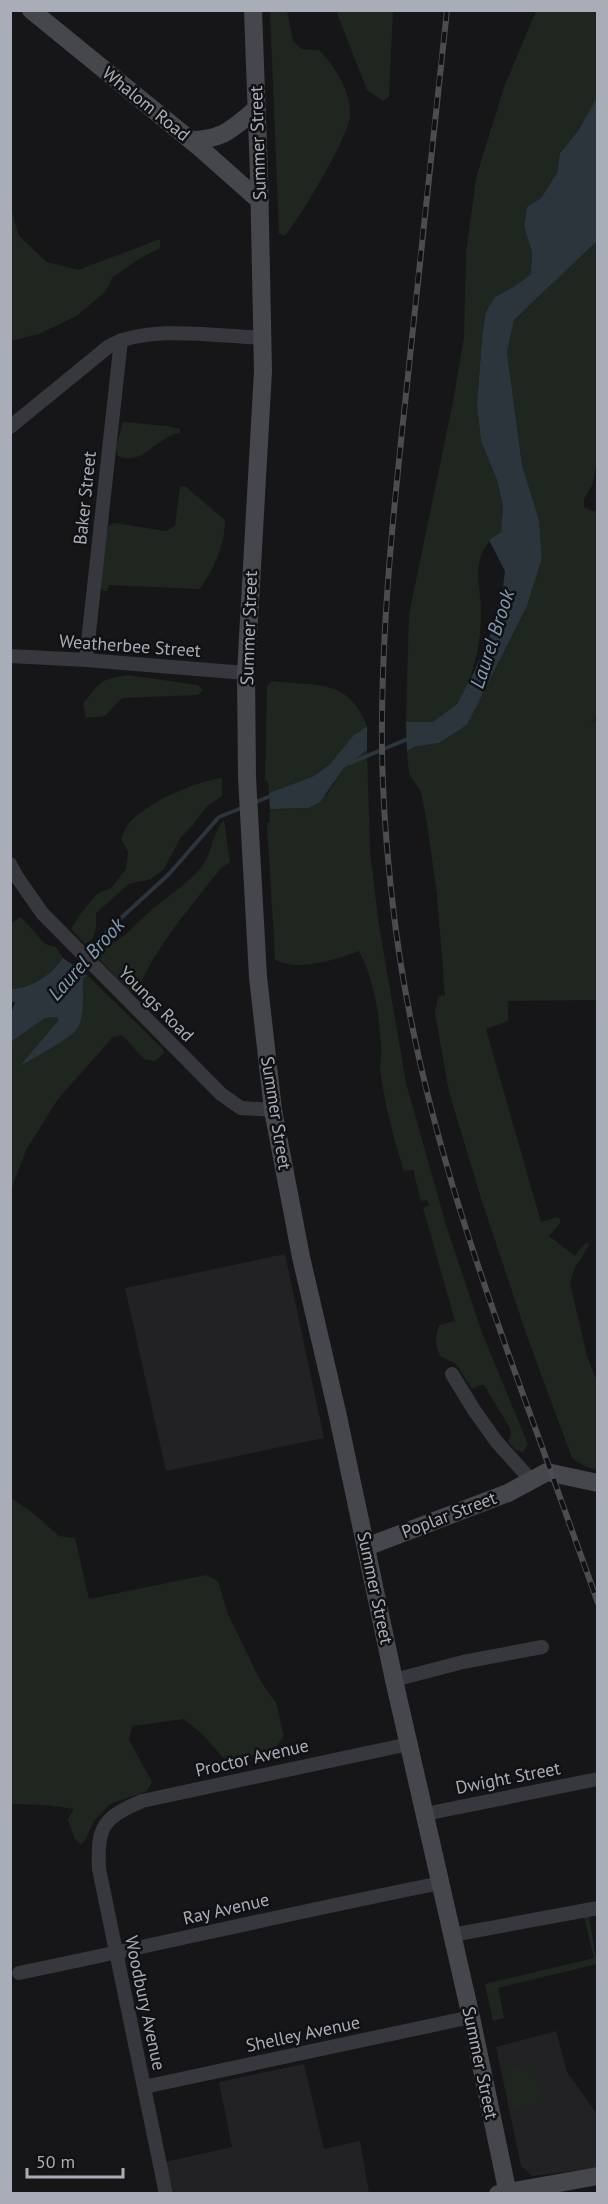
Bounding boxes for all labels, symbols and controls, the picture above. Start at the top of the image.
street label: Whalom Road [98,61,195,146]
street label: Summer Street [244,85,271,201]
street label: Baker Street [68,450,101,546]
street label: Summer Street [235,570,262,686]
water label: Laurel Brook [464,585,520,692]
street label: Weatherbee Street [58,629,202,662]
water label: Laurel Brook [42,912,131,1006]
street label: Youngs Road [114,961,199,1046]
street label: Summer Street [256,1055,297,1171]
street label: Poplar Street [398,1486,500,1543]
street label: Summer Street [352,1529,399,1646]
street label: Proctor Avenue [193,1733,311,1782]
street label: Dwight Street [454,1756,562,1799]
street label: Ray Avenue [181,1887,271,1930]
street label: Woodbury Avenue [120,1934,171,2072]
street label: Summer Street [457,2004,504,2121]
street label: Shelley Avenue [244,2010,362,2057]
scale bar [27,2141,123,2179]
text: 50 m [36,2150,75,2173]

